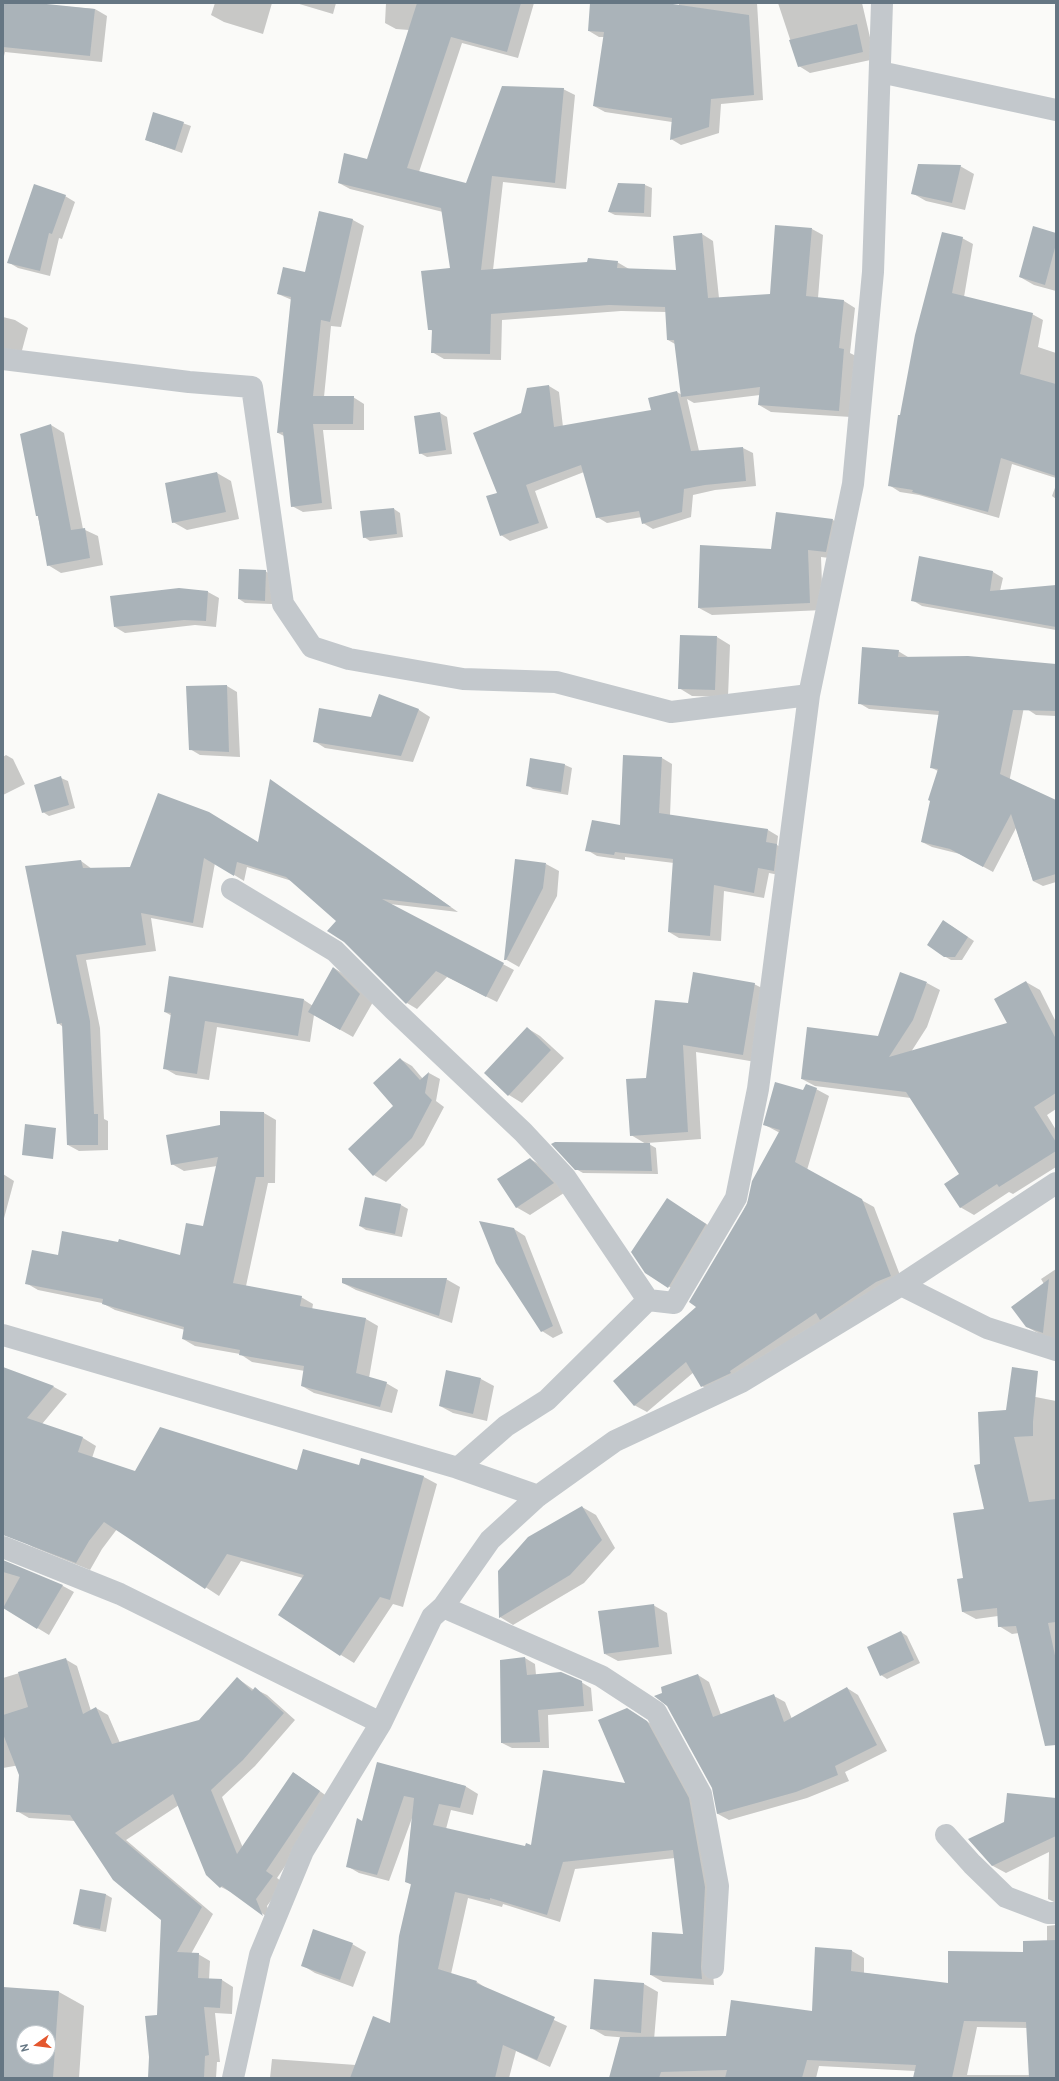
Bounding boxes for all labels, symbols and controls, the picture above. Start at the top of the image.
north arrow [16,2025,56,2065]
text: N [18,2042,33,2053]

